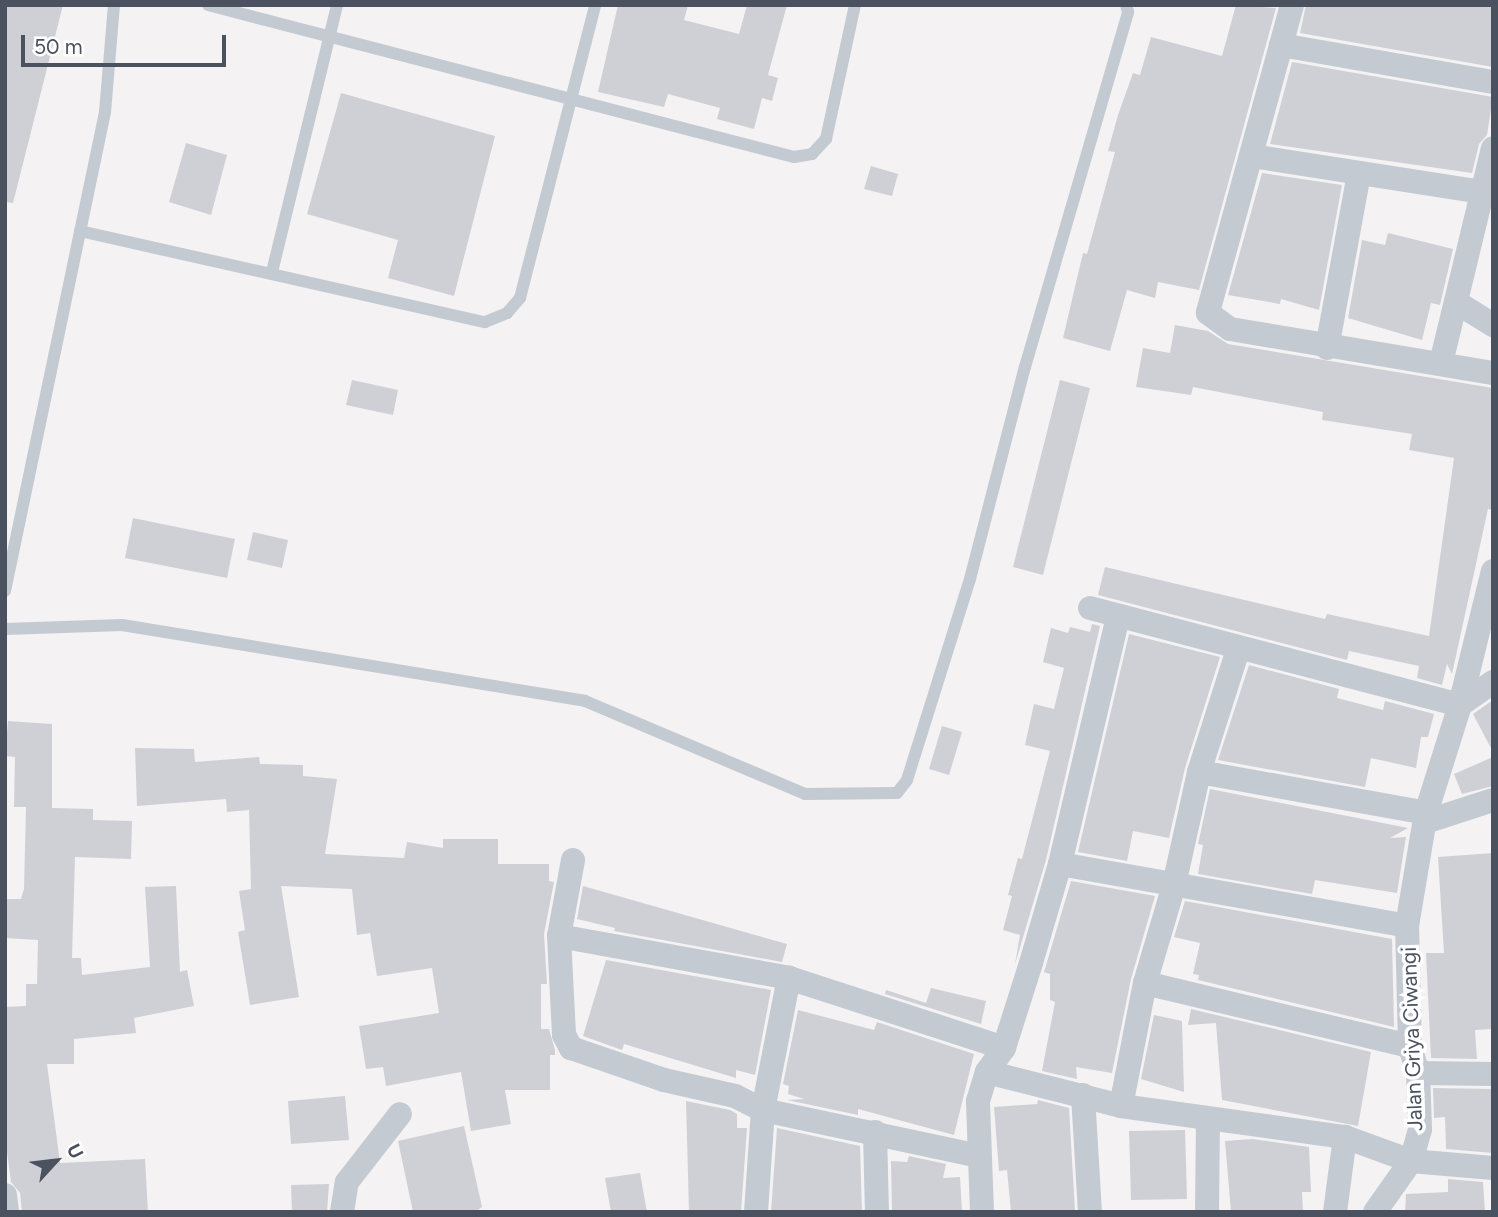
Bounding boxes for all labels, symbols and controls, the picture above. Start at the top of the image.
scale bar [24,21,229,65]
text: 50 m [34,34,83,59]
street label: Jalan Griya Ciwangi [1396,946,1428,1132]
north arrow [21,1126,91,1196]
text: U [62,1140,88,1162]

